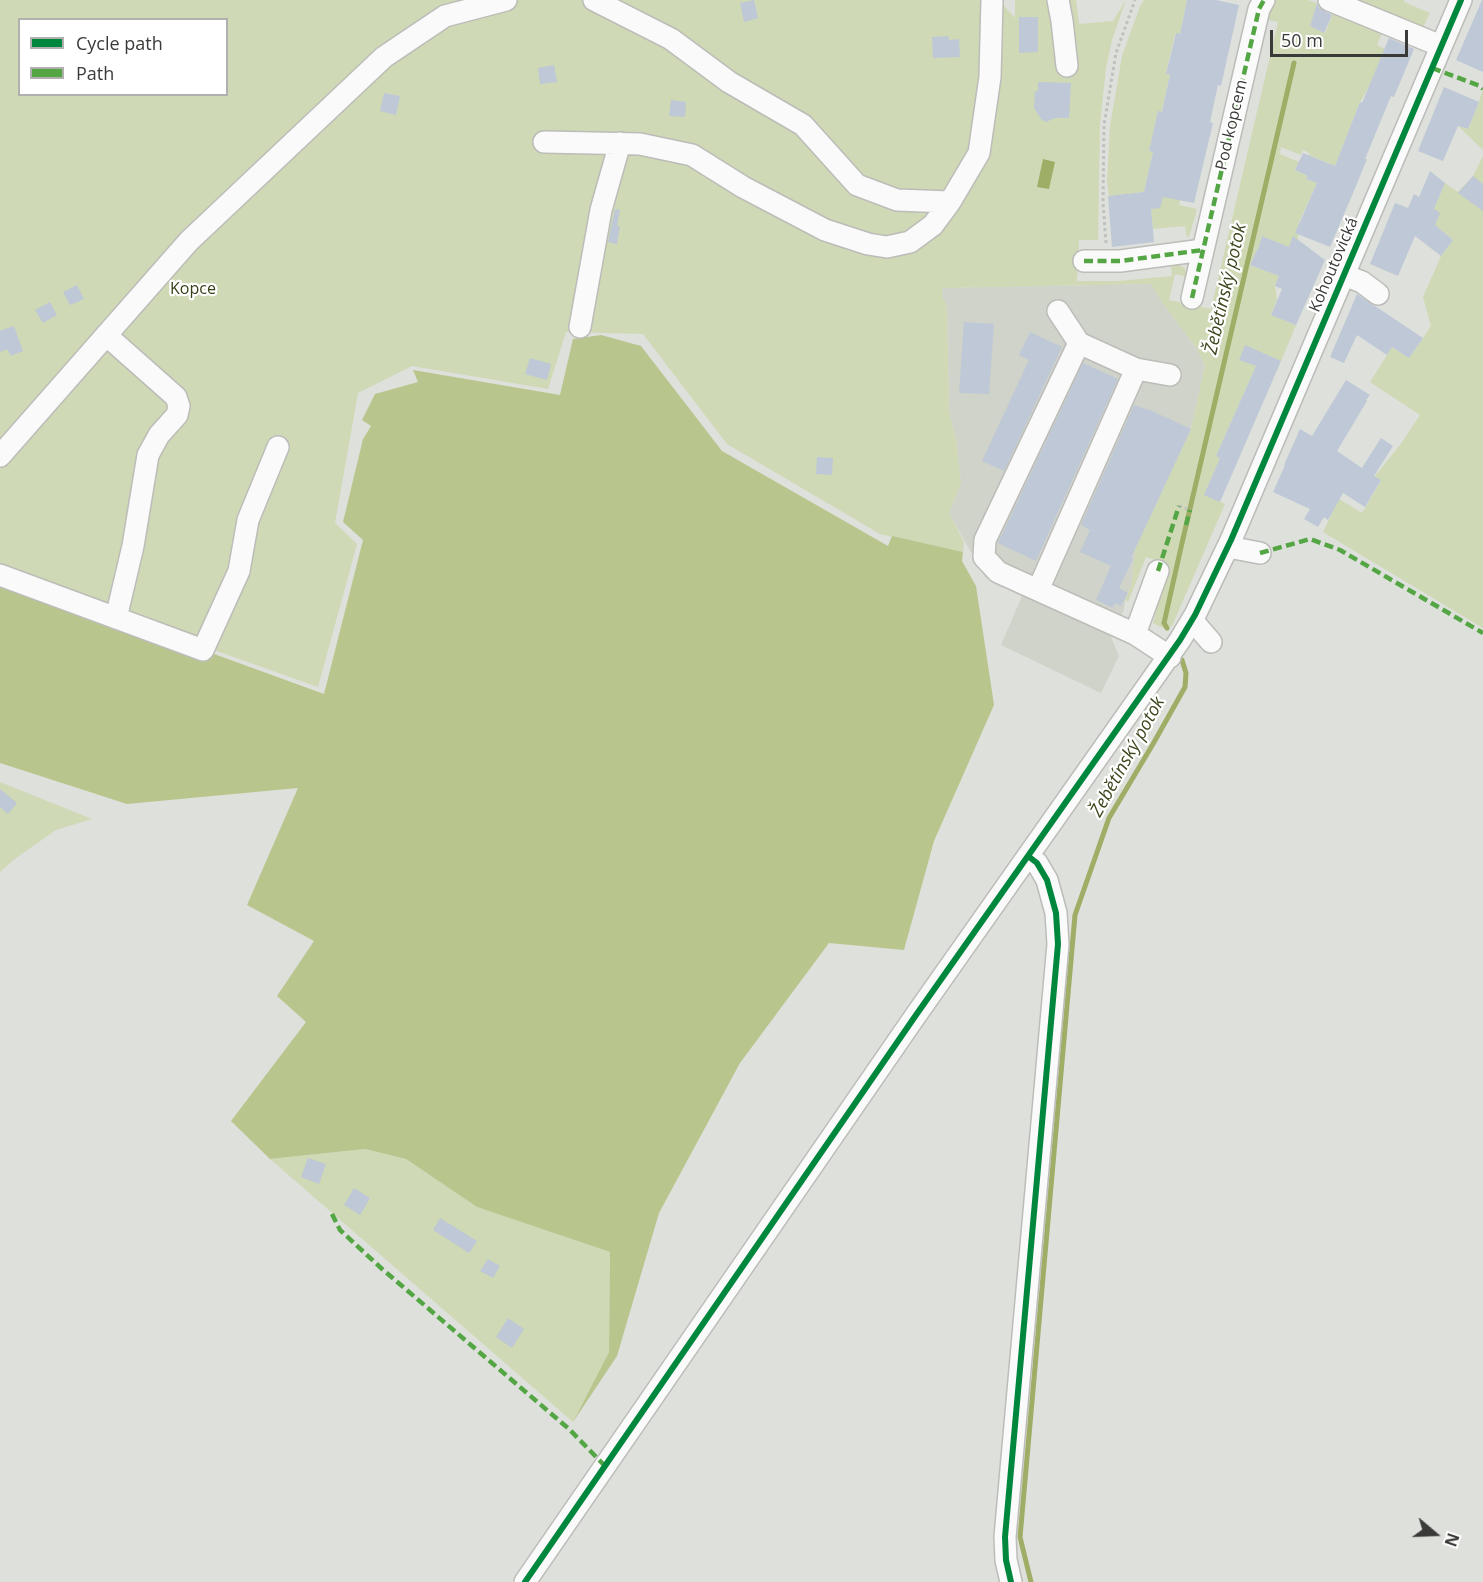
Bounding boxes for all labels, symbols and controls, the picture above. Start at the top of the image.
legend [18,18,228,96]
scale bar [1273,18,1411,56]
text: 50 m [1281,28,1323,52]
text: Cycle path [76,31,163,55]
text: Path [76,61,114,85]
street label: Pod kopcem [1212,78,1252,172]
street label: Kohoutovická [1305,215,1363,315]
water label: Žebětínský potok [1200,221,1252,357]
park label: Kopce [170,279,216,299]
water label: Žebětínský potok [1086,693,1170,821]
north arrow [1405,1504,1465,1564]
text: N [1440,1530,1465,1550]

